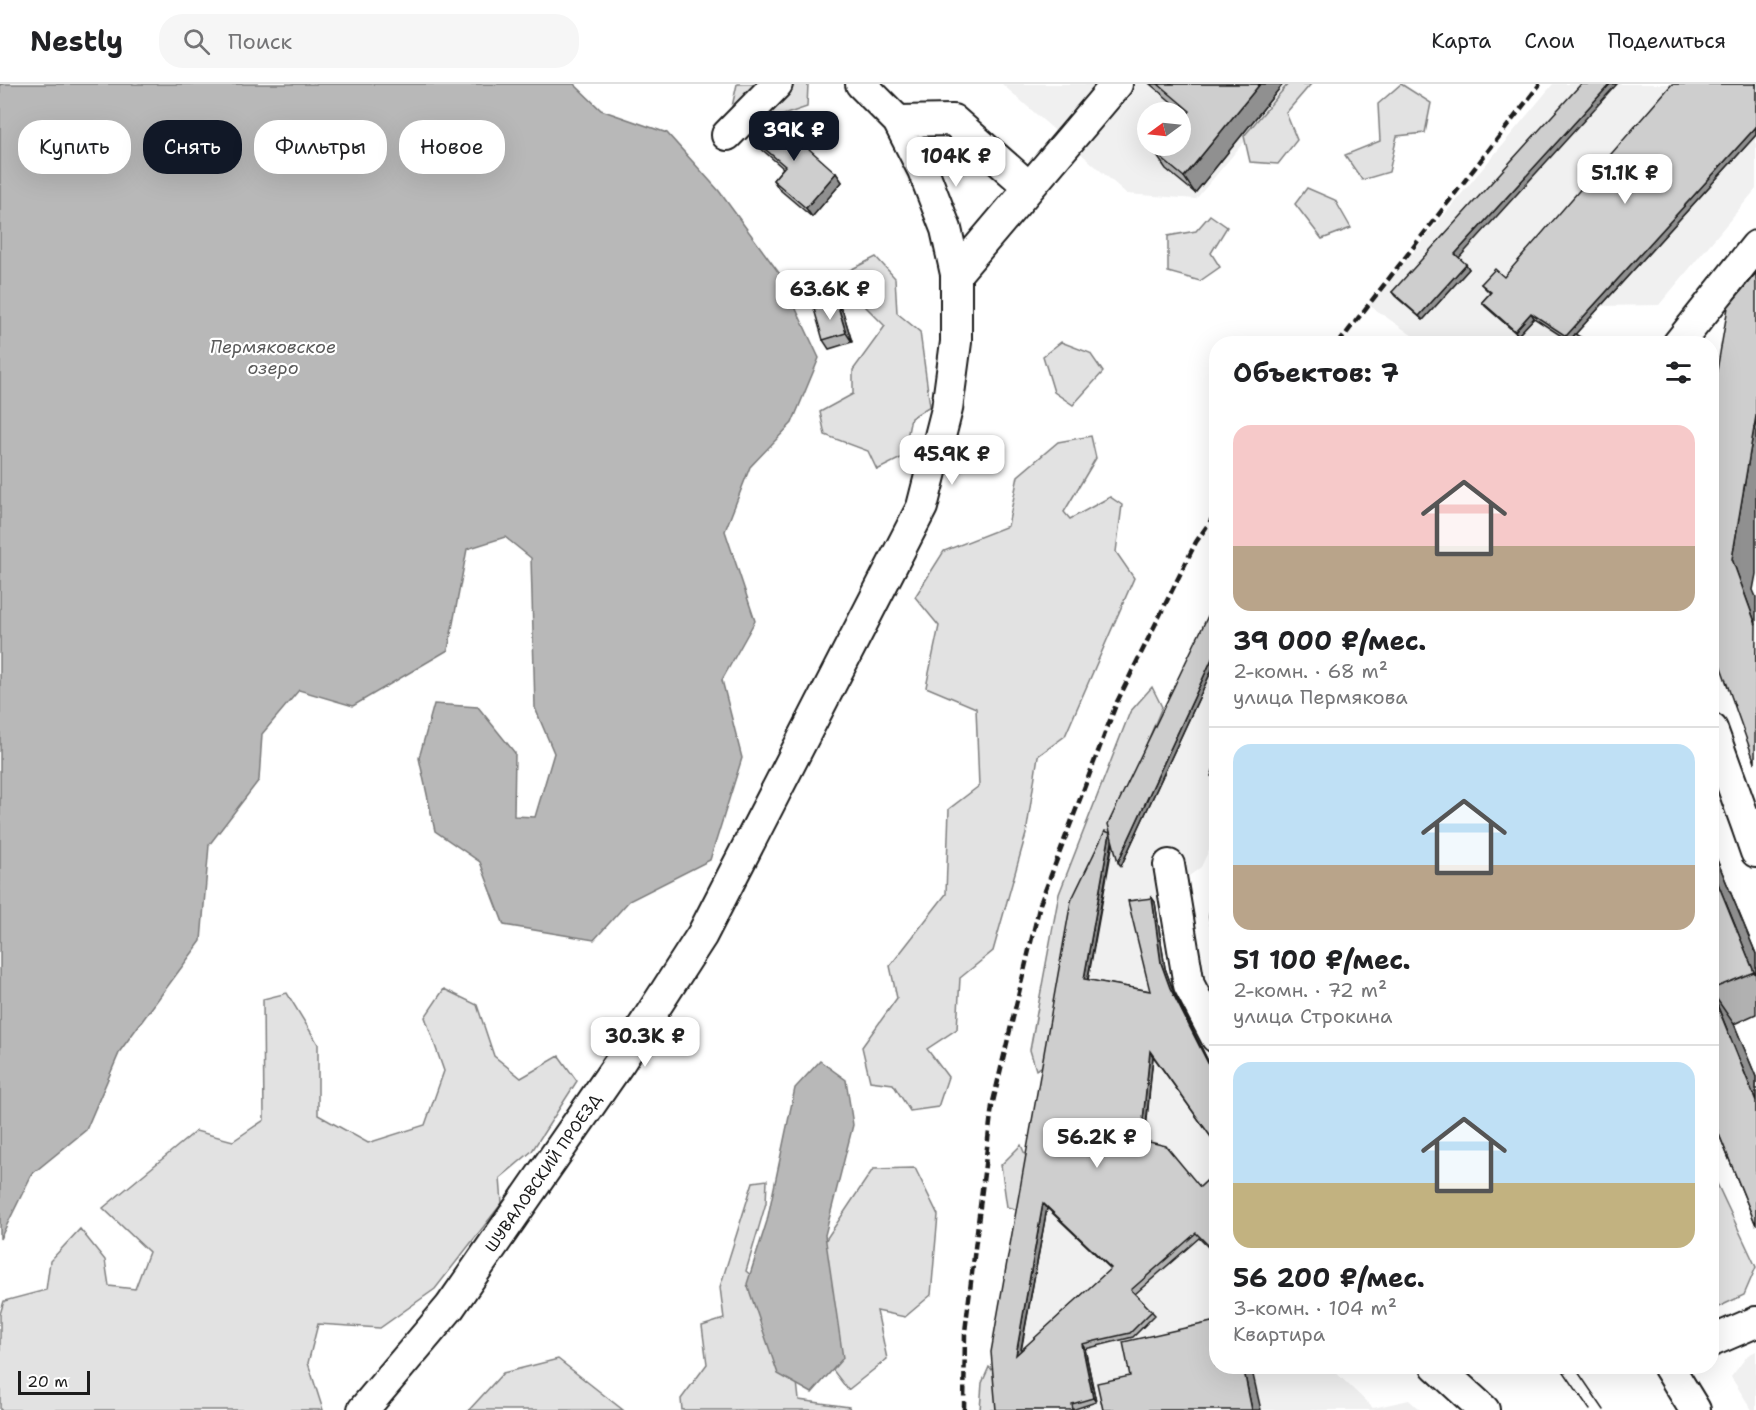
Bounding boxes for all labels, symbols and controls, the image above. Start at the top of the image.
search box [159,14,579,68]
text: Nestly [30,22,123,60]
icon: search [180,25,213,58]
text: Поиск [228,27,292,56]
text: Карта [1431,27,1491,55]
text: Слои [1524,27,1575,55]
text: Поделиться [1608,27,1726,55]
north arrow [1137,102,1191,156]
map controls [1137,102,1191,156]
pin: 39K ₽ [752,111,836,162]
text: 39K ₽ [763,117,825,143]
chip: Купить [18,120,131,174]
chip: Снять [143,120,242,174]
chip: Фильтры [254,120,387,174]
chip: Новое [399,120,505,174]
pin: 104K ₽ [907,137,1005,188]
text: 104K ₽ [921,143,991,169]
pin: 51.1K ₽ [1570,154,1680,205]
text: 51.1K ₽ [1591,160,1659,186]
pin: 63.6K ₽ [775,270,885,321]
text: 63.6K ₽ [790,276,870,302]
water label: Пермяковское озеро [210,335,336,380]
text: Объектов: 7 [1233,355,1399,390]
icon: filters [1662,356,1695,389]
pin: 45.9K ₽ [897,435,1007,486]
text: 45.9K ₽ [914,441,990,467]
icon: home [1410,464,1518,572]
text: 39 000 ₽/мес. [1233,623,1426,658]
text: 2-комн. · 68 m² [1233,658,1388,684]
text: улица Пермякова [1233,684,1408,710]
icon: home [1410,783,1518,891]
text: 51 100 ₽/мес. [1233,942,1411,977]
text: 2-комн. · 72 m² [1233,977,1387,1003]
text: улица Строкина [1233,1003,1392,1029]
pin: 30.3K ₽ [590,1017,700,1068]
text: 30.3K ₽ [605,1023,685,1049]
street label: ШУВАЛОВСКИЙ ПРОЕЗД [480,1090,606,1256]
icon: home [1410,1101,1518,1209]
pin: 56.2K ₽ [1042,1118,1152,1169]
text: 56.2K ₽ [1057,1124,1137,1150]
text: 56 200 ₽/мес. [1233,1260,1425,1295]
text: 3-комн. · 104 m² [1233,1295,1397,1321]
text: Квартира [1233,1321,1325,1347]
scale bar [18,1368,90,1396]
text: 20 m [27,1371,68,1392]

